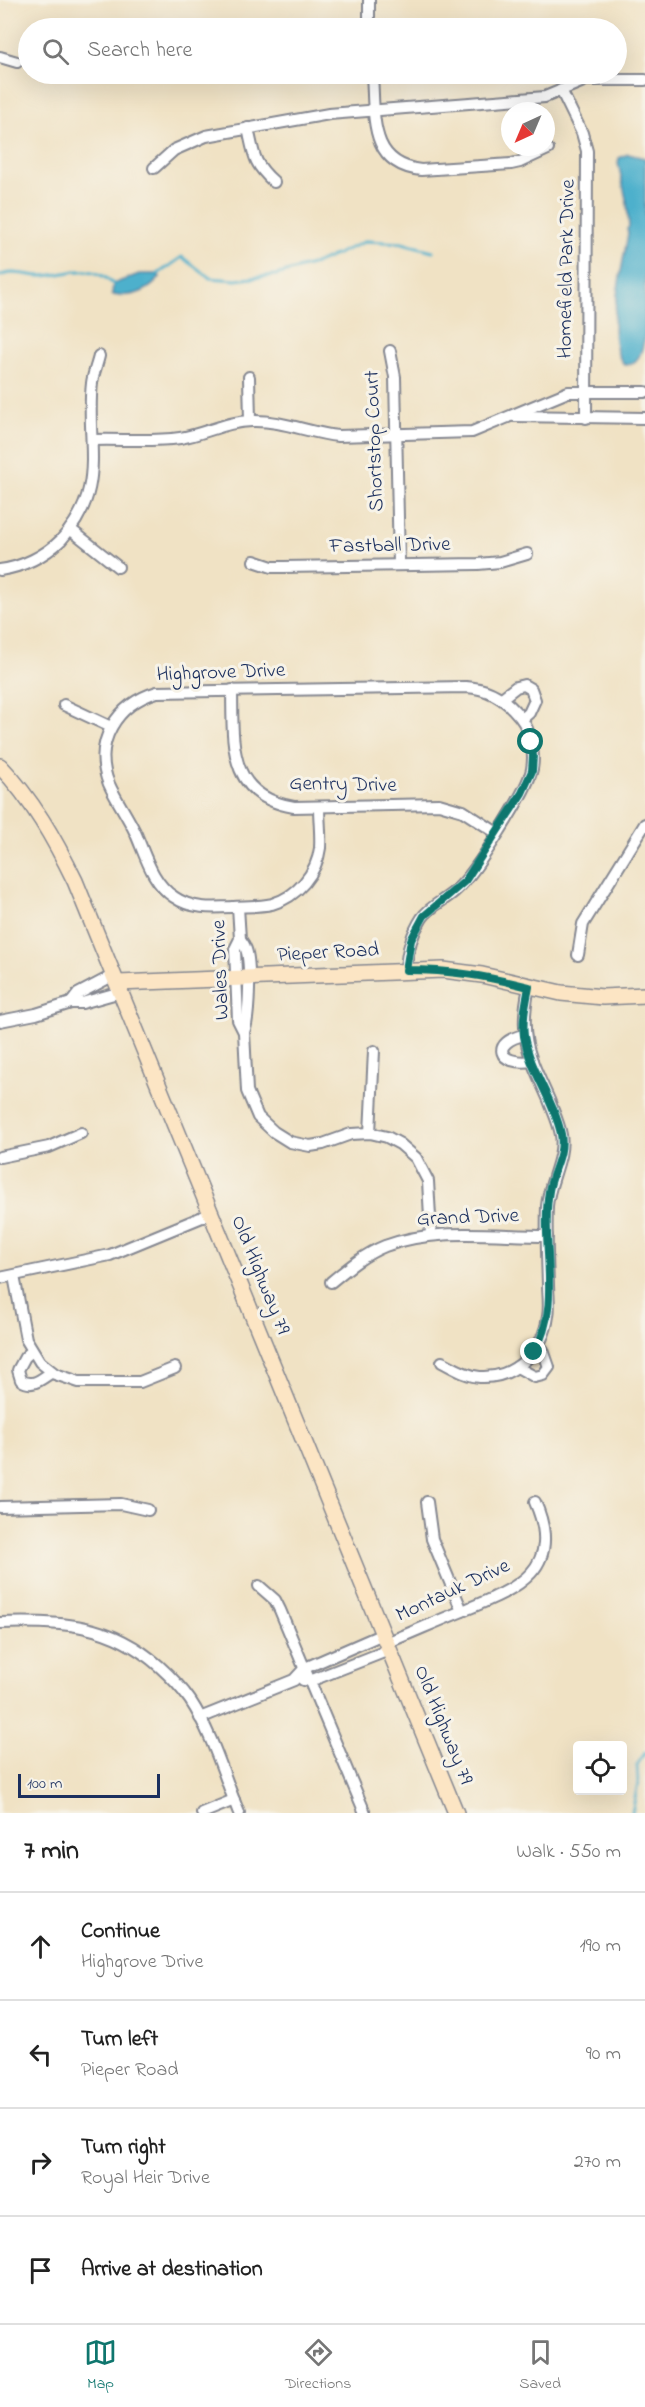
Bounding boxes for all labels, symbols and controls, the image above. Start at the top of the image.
search box [18,18,627,84]
icon: search [39,35,72,68]
text: Search here [87,35,192,67]
north arrow [501,102,555,156]
street label: Homefield Park Drive [550,178,584,359]
street label: Shortstop Court [358,370,392,512]
street label: Fastball Drive [328,530,451,562]
street label: Highgrove Drive [156,656,286,692]
route start [517,728,543,754]
street label: Gentry Drive [289,769,397,803]
street label: Wales Drive [204,919,238,1021]
street label: Pieper Road [276,935,380,971]
street label: Grand Drive [416,1201,520,1235]
street label: Old Highway 79 [221,1211,298,1340]
route end [520,1338,546,1364]
street label: Montauk Drive [391,1551,515,1631]
street label: Old Highway 79 [404,1661,481,1790]
map controls [573,1741,627,1795]
button: locate [573,1741,627,1795]
scale bar [18,1771,160,1798]
text: 100 m [27,1772,62,1796]
text: 7 min [24,1833,79,1871]
text: Walk · 550 m [516,1838,621,1867]
text: Continue [81,1916,160,1948]
icon: ahead [24,1930,57,1963]
text: 190 m [579,1932,621,1961]
text: Highgrove Drive [81,1948,204,1977]
text: Turn left [81,2024,158,2056]
icon: left [24,2038,57,2071]
text: 90 m [586,2040,621,2069]
text: Pieper Road [81,2056,178,2085]
text: Turn right [81,2132,166,2164]
icon: right [24,2146,57,2179]
text: 270 m [574,2148,621,2177]
text: Royal Heir Drive [81,2164,210,2193]
icon: arrive [24,2254,57,2287]
text: Arrive at destination [81,2254,263,2286]
tab: Map [84,2336,117,2396]
tab: Directions [285,2336,351,2396]
tab: Saved [519,2336,561,2396]

